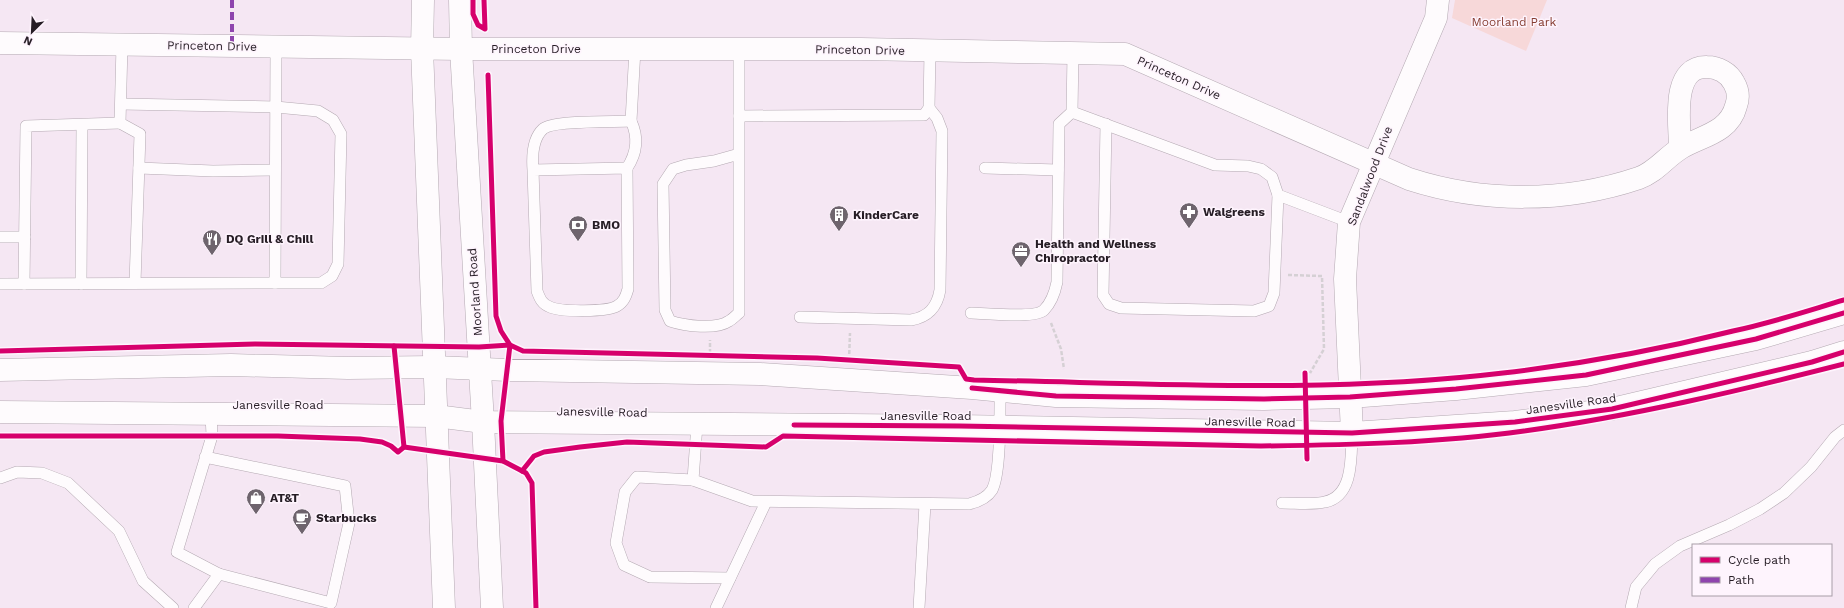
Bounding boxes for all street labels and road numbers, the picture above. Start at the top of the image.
street label: Princeton Drive [167,38,257,54]
street label: Princeton Drive [491,42,581,56]
street label: Princeton Drive [815,42,905,58]
street label: Princeton Drive [1135,53,1223,103]
street label: Sandalwood Drive [1345,124,1395,228]
street label: Moorland Road [465,247,485,337]
street label: Janesville Road [1525,391,1617,417]
street label: Janesville Road [233,398,323,412]
street label: Janesville Road [556,404,648,420]
street label: Janesville Road [881,409,971,423]
street label: Janesville Road [1204,414,1296,430]

